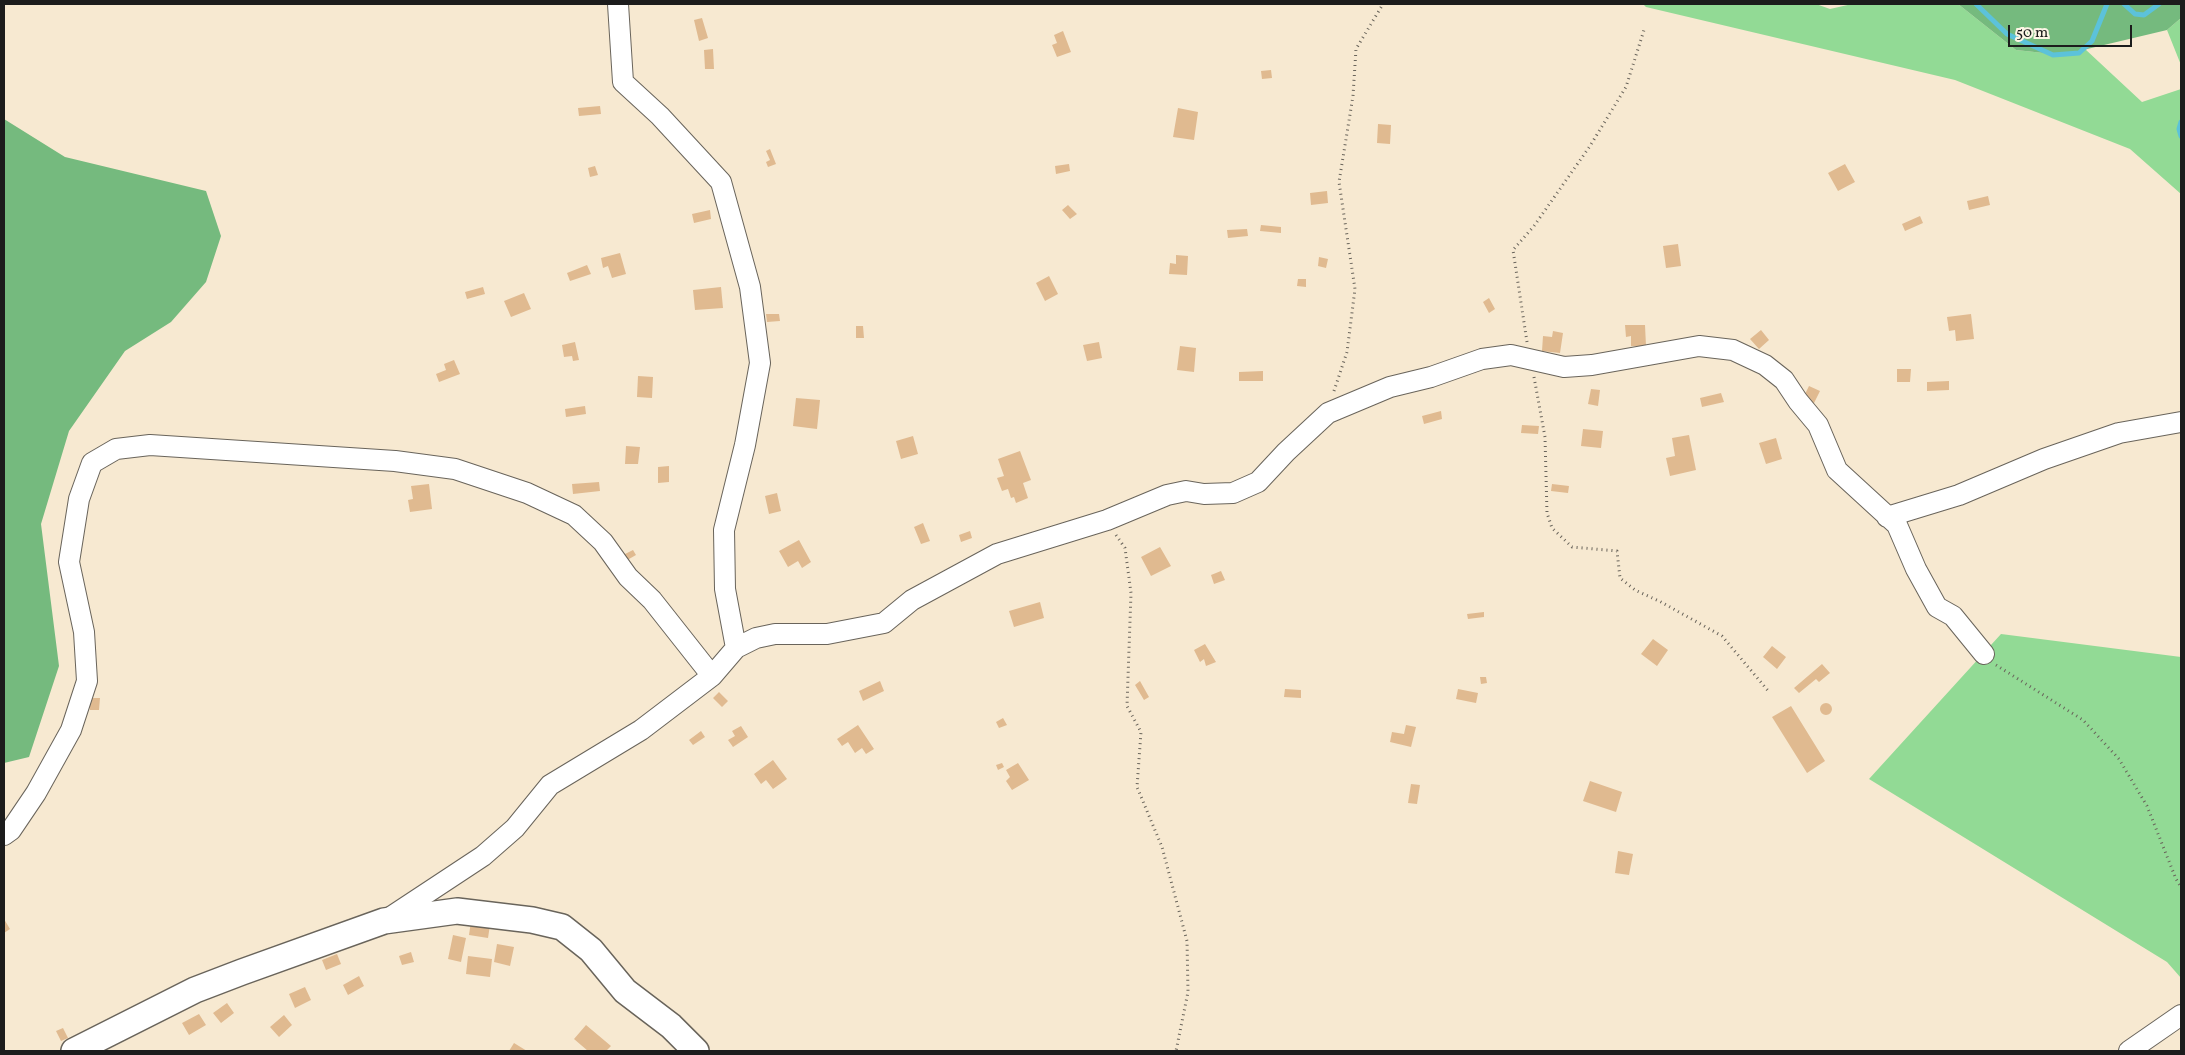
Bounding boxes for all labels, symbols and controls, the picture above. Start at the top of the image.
scale bar [2010,15,2134,47]
text: 50 m [2016,23,2048,44]

